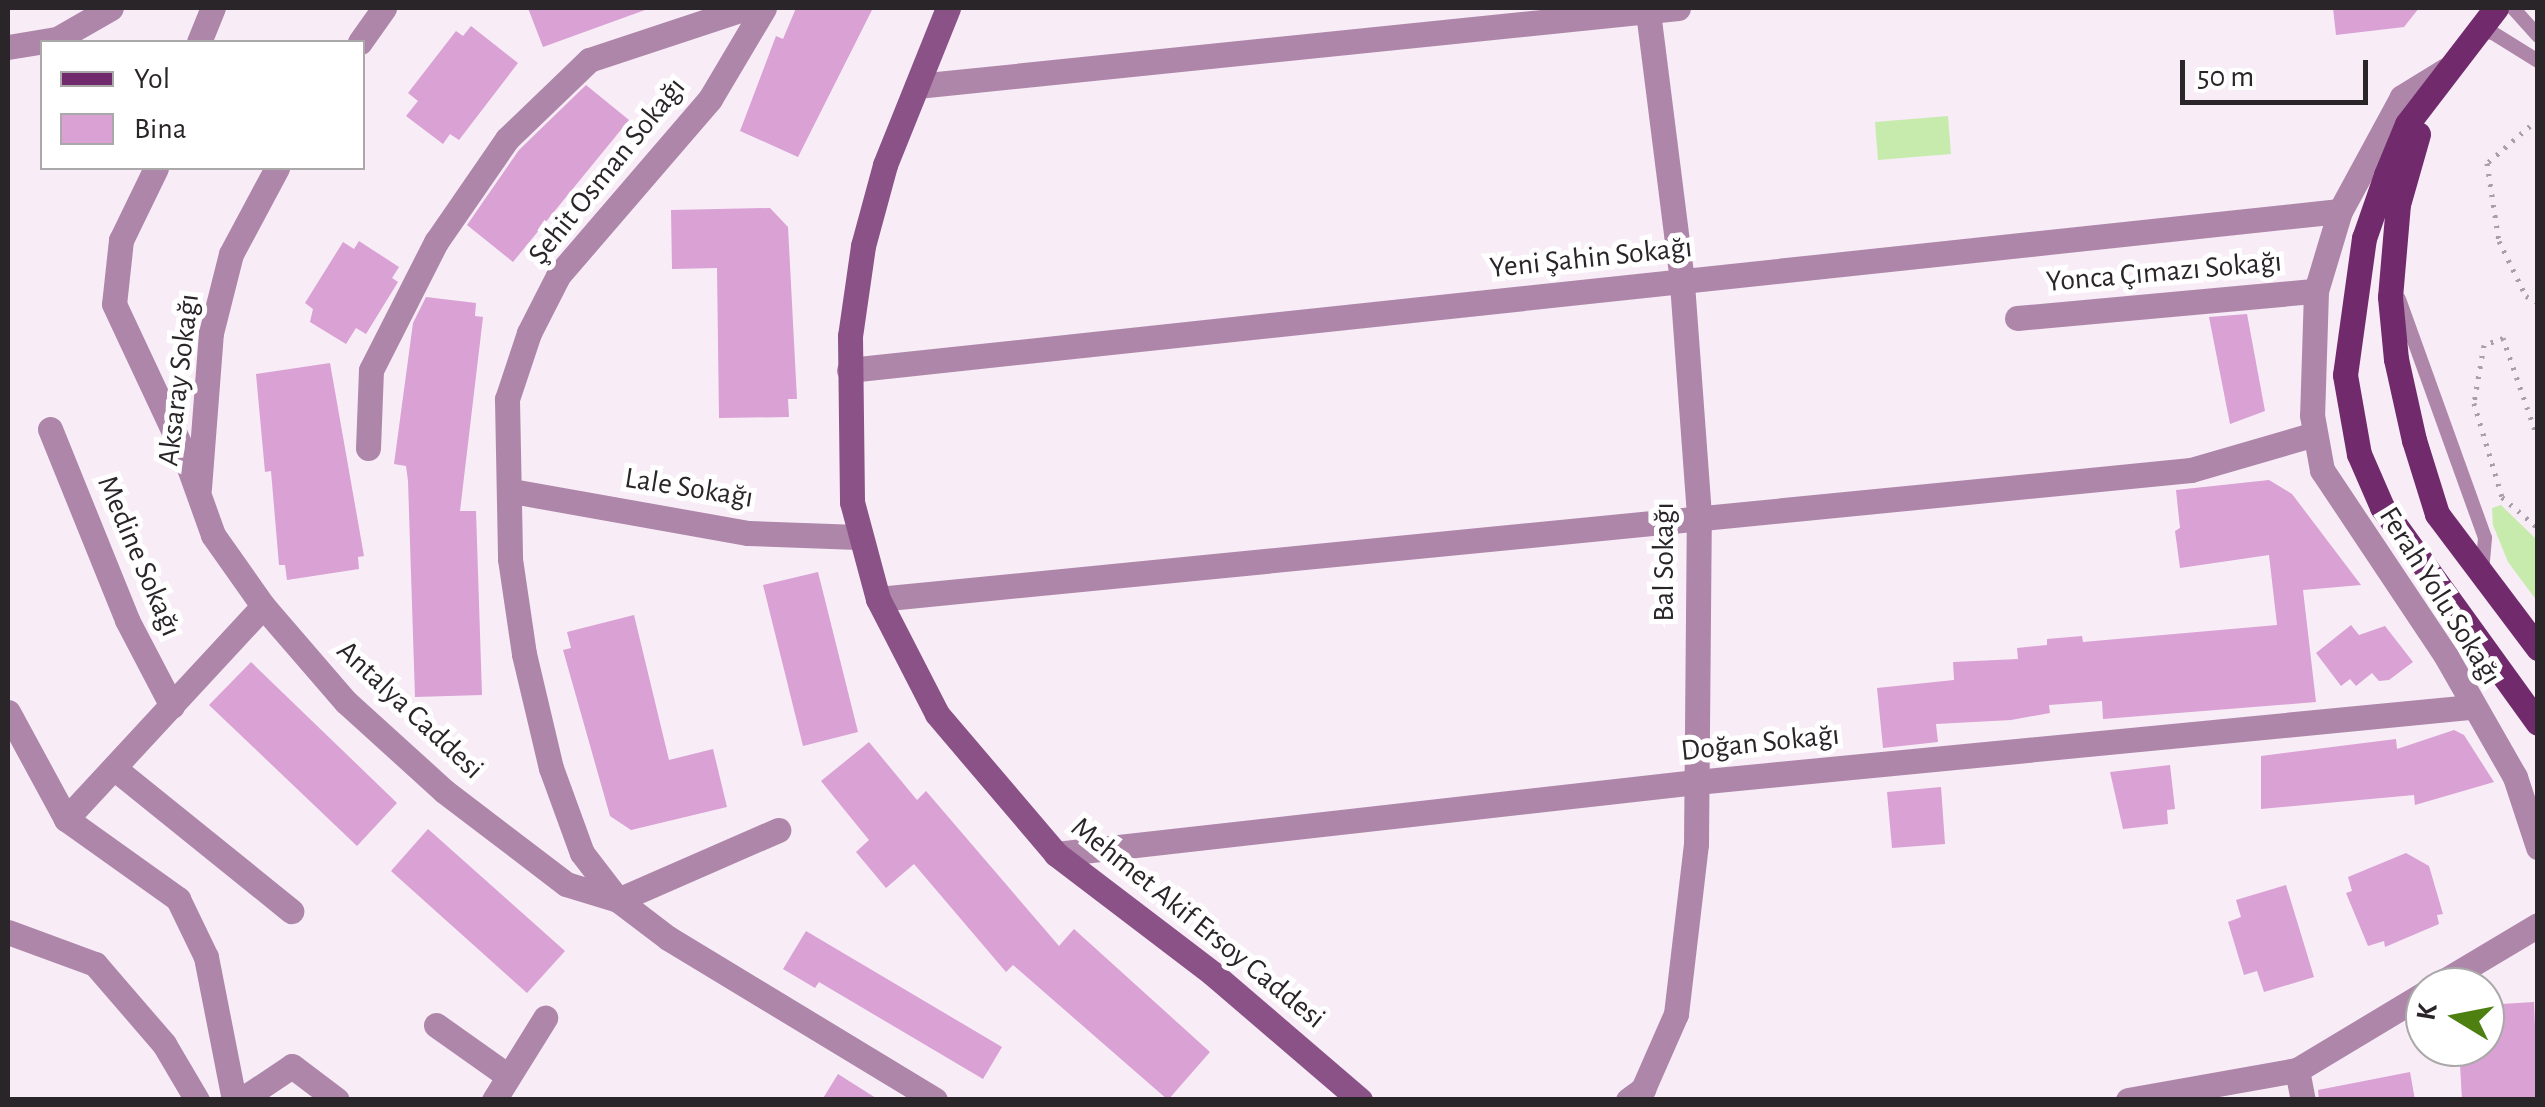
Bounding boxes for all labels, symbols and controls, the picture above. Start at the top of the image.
legend [40,40,365,170]
scale bar [2185,40,2372,102]
text: 50 m [2197,62,2254,92]
text: Yol [134,64,170,94]
street label: Şehit Osman Sokağı [521,70,693,272]
text: Bina [134,114,187,144]
street label: Yeni Şahin Sokağı [1488,229,1694,287]
street label: Yonca Çımazı Sokağı [2045,244,2283,300]
street label: Aksaray Sokağı [151,292,207,468]
street label: Lale Sokağı [622,460,756,516]
street label: Medine Sokağı [89,470,189,642]
street label: Ferah Yolu Sokağı [2371,500,2509,692]
street label: Bal Sokağı [1646,502,1682,622]
street label: Antalya Caddesi [329,633,491,787]
street label: Doğan Sokağı [1679,717,1841,769]
street label: Mehmet Akif Ersoy Caddesi [1064,809,1332,1037]
north arrow [2405,967,2505,1067]
text: K [2412,1002,2443,1023]

